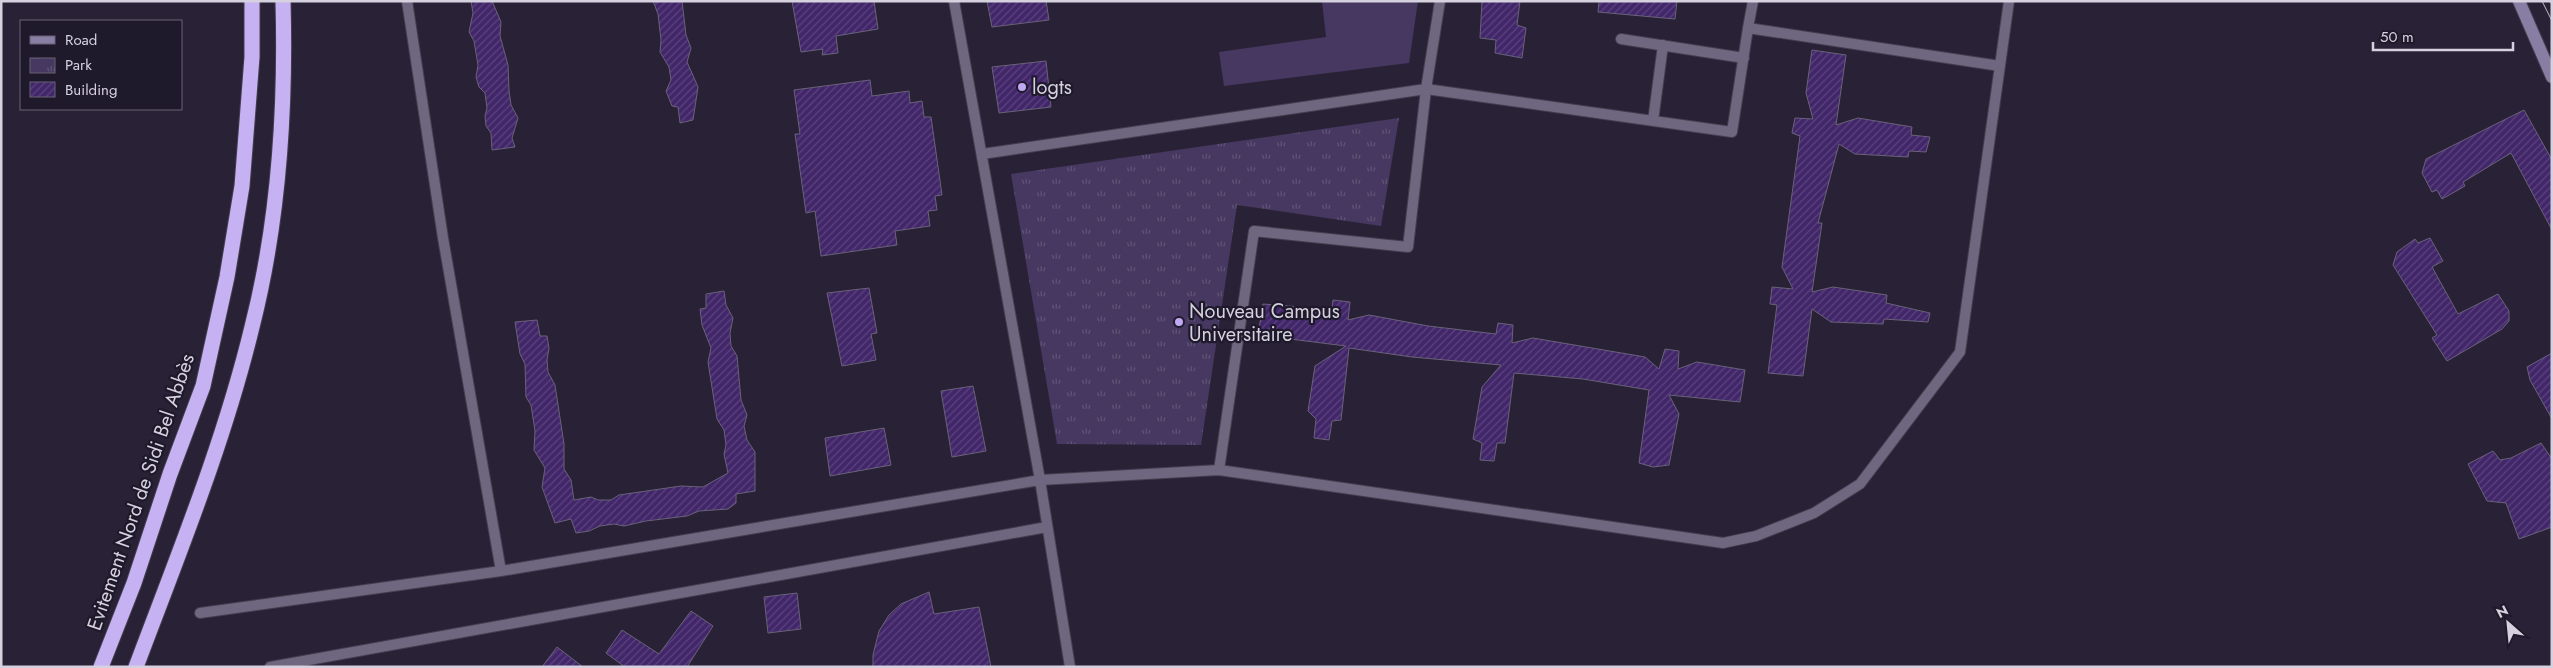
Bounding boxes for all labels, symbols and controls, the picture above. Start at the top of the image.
legend [20,20,182,110]
scale bar [2373,20,2513,52]
text: 50 m [2380,26,2414,48]
text: Road [65,29,97,51]
text: Park [65,54,92,76]
place label: logts [1032,73,1072,102]
text: Building [65,79,117,101]
marker: logts [1016,81,1028,93]
place label: Nouveau Campus Universitaire [1189,297,1340,349]
marker: Nouveau Campus Universitaire [1173,316,1185,328]
street label: Evitement Nord de Sidi Bel Abbès [80,350,202,634]
north arrow [2483,598,2533,648]
text: N [2493,600,2512,623]

